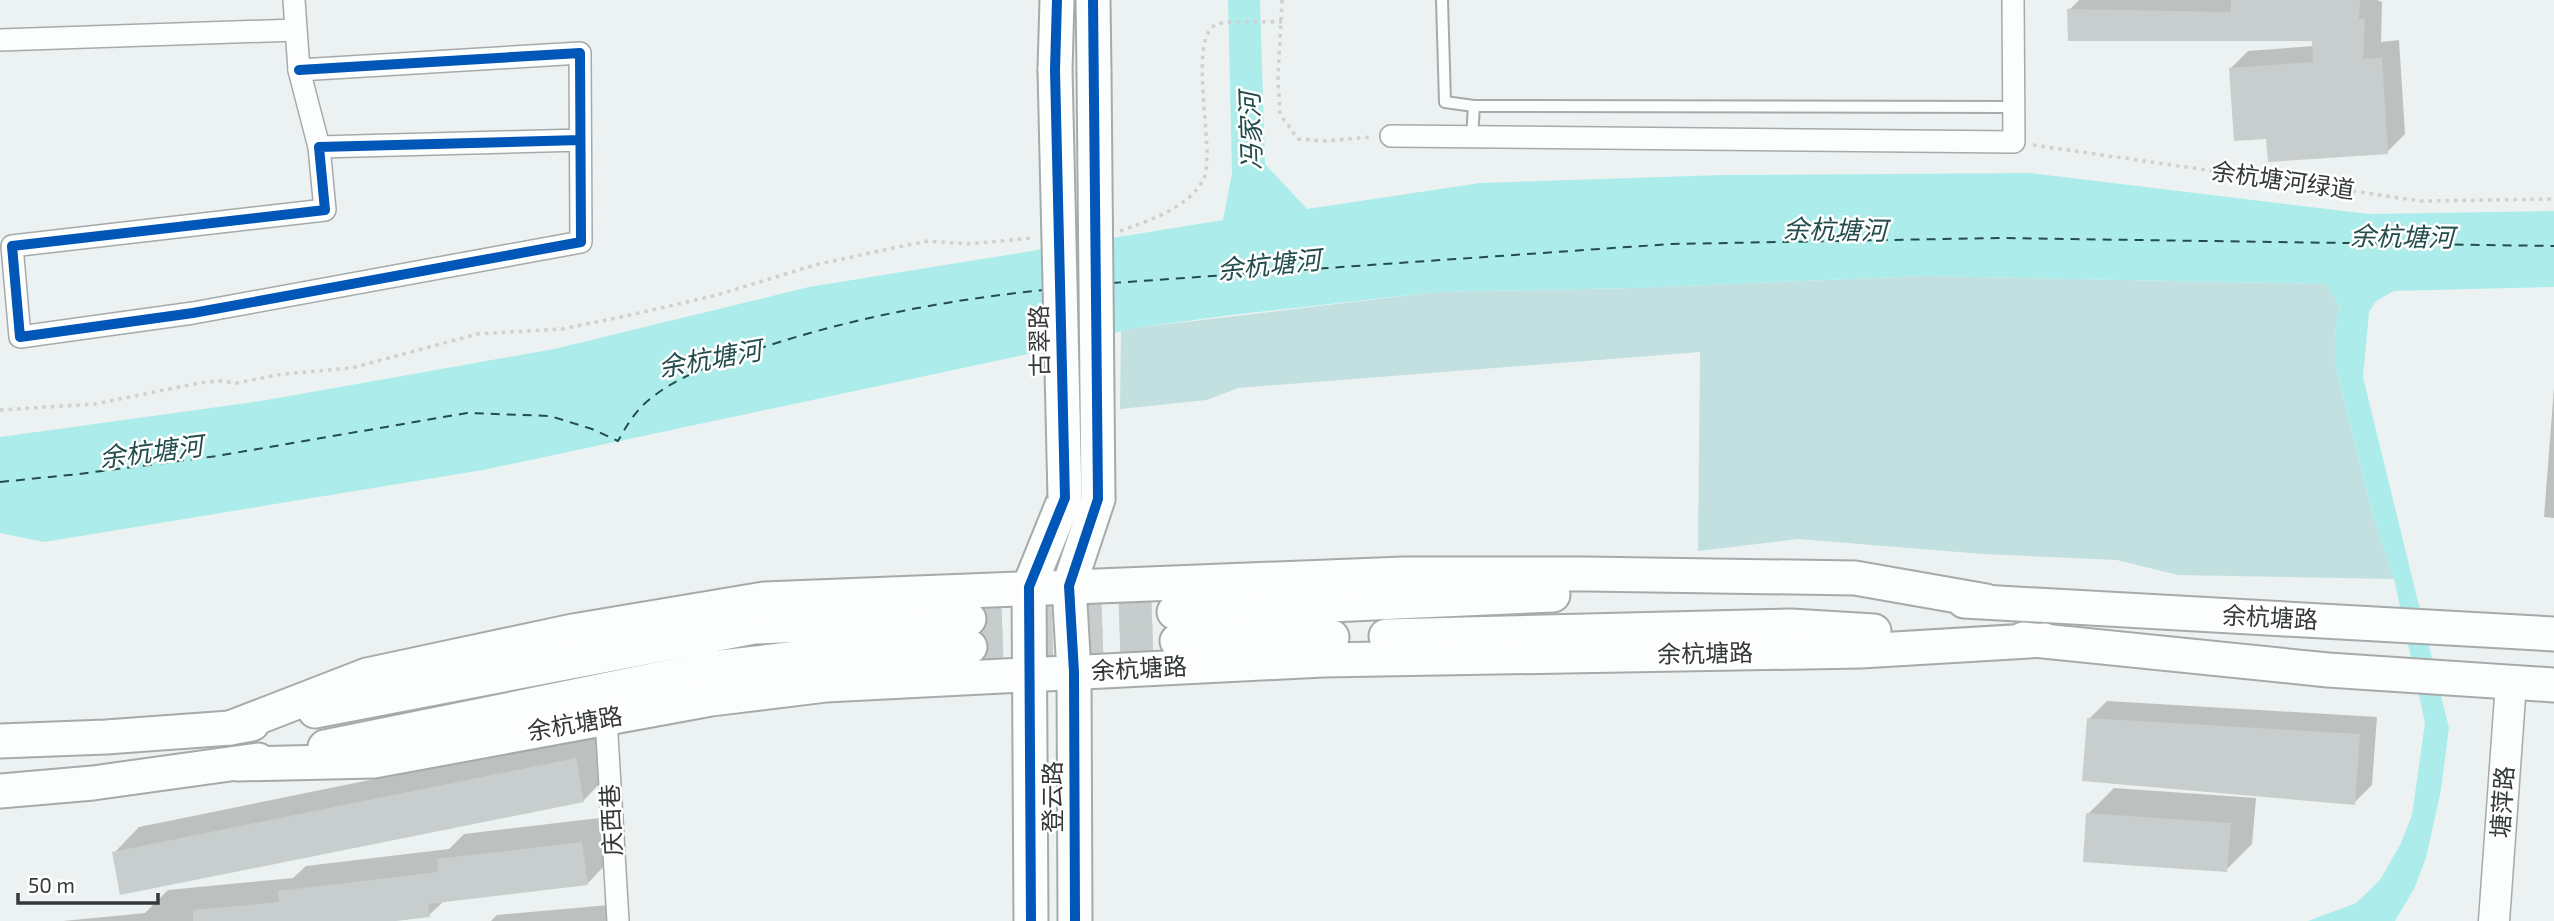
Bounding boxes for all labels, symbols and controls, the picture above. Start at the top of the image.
water label: 冯家河 [1232,87,1266,171]
street label: 余杭塘河绿道 [2210,155,2357,204]
water label: 余杭塘河 [1783,212,1892,245]
water label: 余杭塘河 [2350,219,2459,252]
water label: 余杭塘河 [1216,242,1327,284]
street label: 古翠路 [1023,305,1054,377]
water label: 余杭塘河 [656,332,769,382]
water label: 余杭塘河 [97,428,209,472]
street label: 余杭塘路 [2221,600,2319,633]
street label: 余杭塘路 [1657,637,1753,668]
street label: 余杭塘路 [1090,651,1188,684]
street label: 余杭塘路 [525,700,625,745]
street label: 登云路 [1037,761,1066,833]
street label: 塘萍路 [2485,765,2518,839]
street label: 庆西巷 [594,783,627,857]
scale bar [18,862,158,906]
text: 50 m [28,872,75,897]

